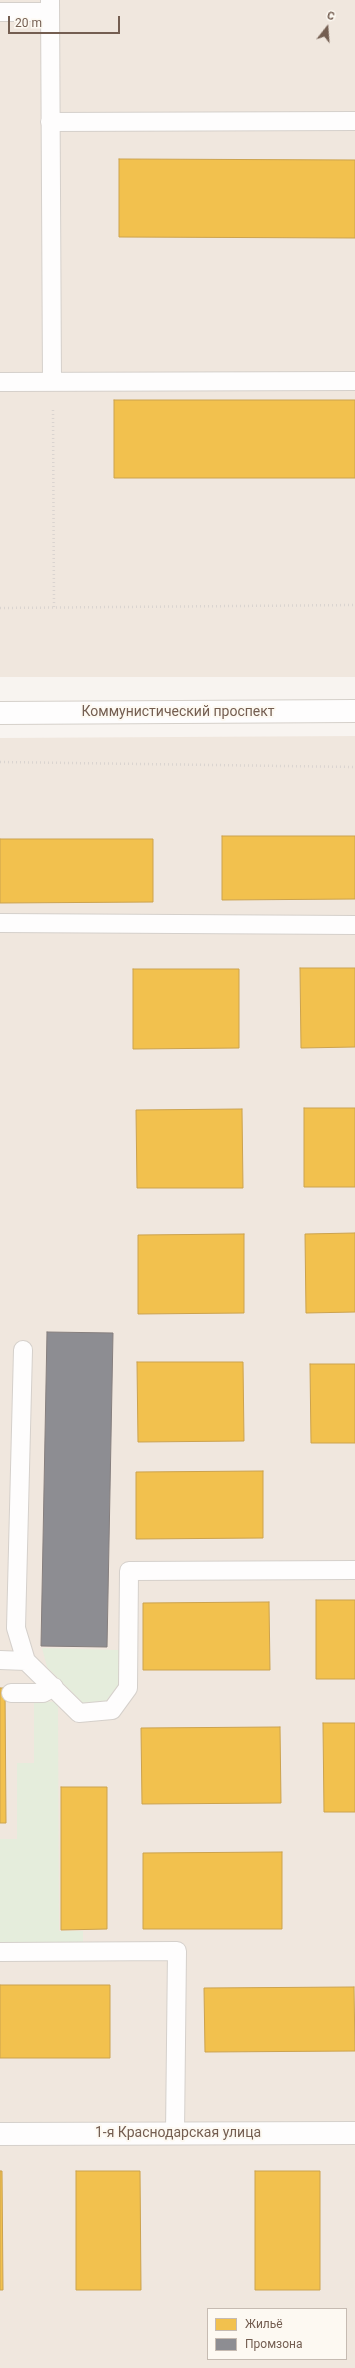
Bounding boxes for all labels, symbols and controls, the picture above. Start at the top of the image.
scale bar [10,8,122,34]
north arrow [307,8,347,48]
text: С [325,9,336,23]
text: 20 m [15,16,42,30]
street label: Коммунистический проспект [81,704,275,720]
street label: 1-я Краснодарская улица [95,2125,261,2141]
legend [207,2308,347,2360]
text: Жильё [245,2317,283,2331]
text: Промзона [245,2337,302,2351]

